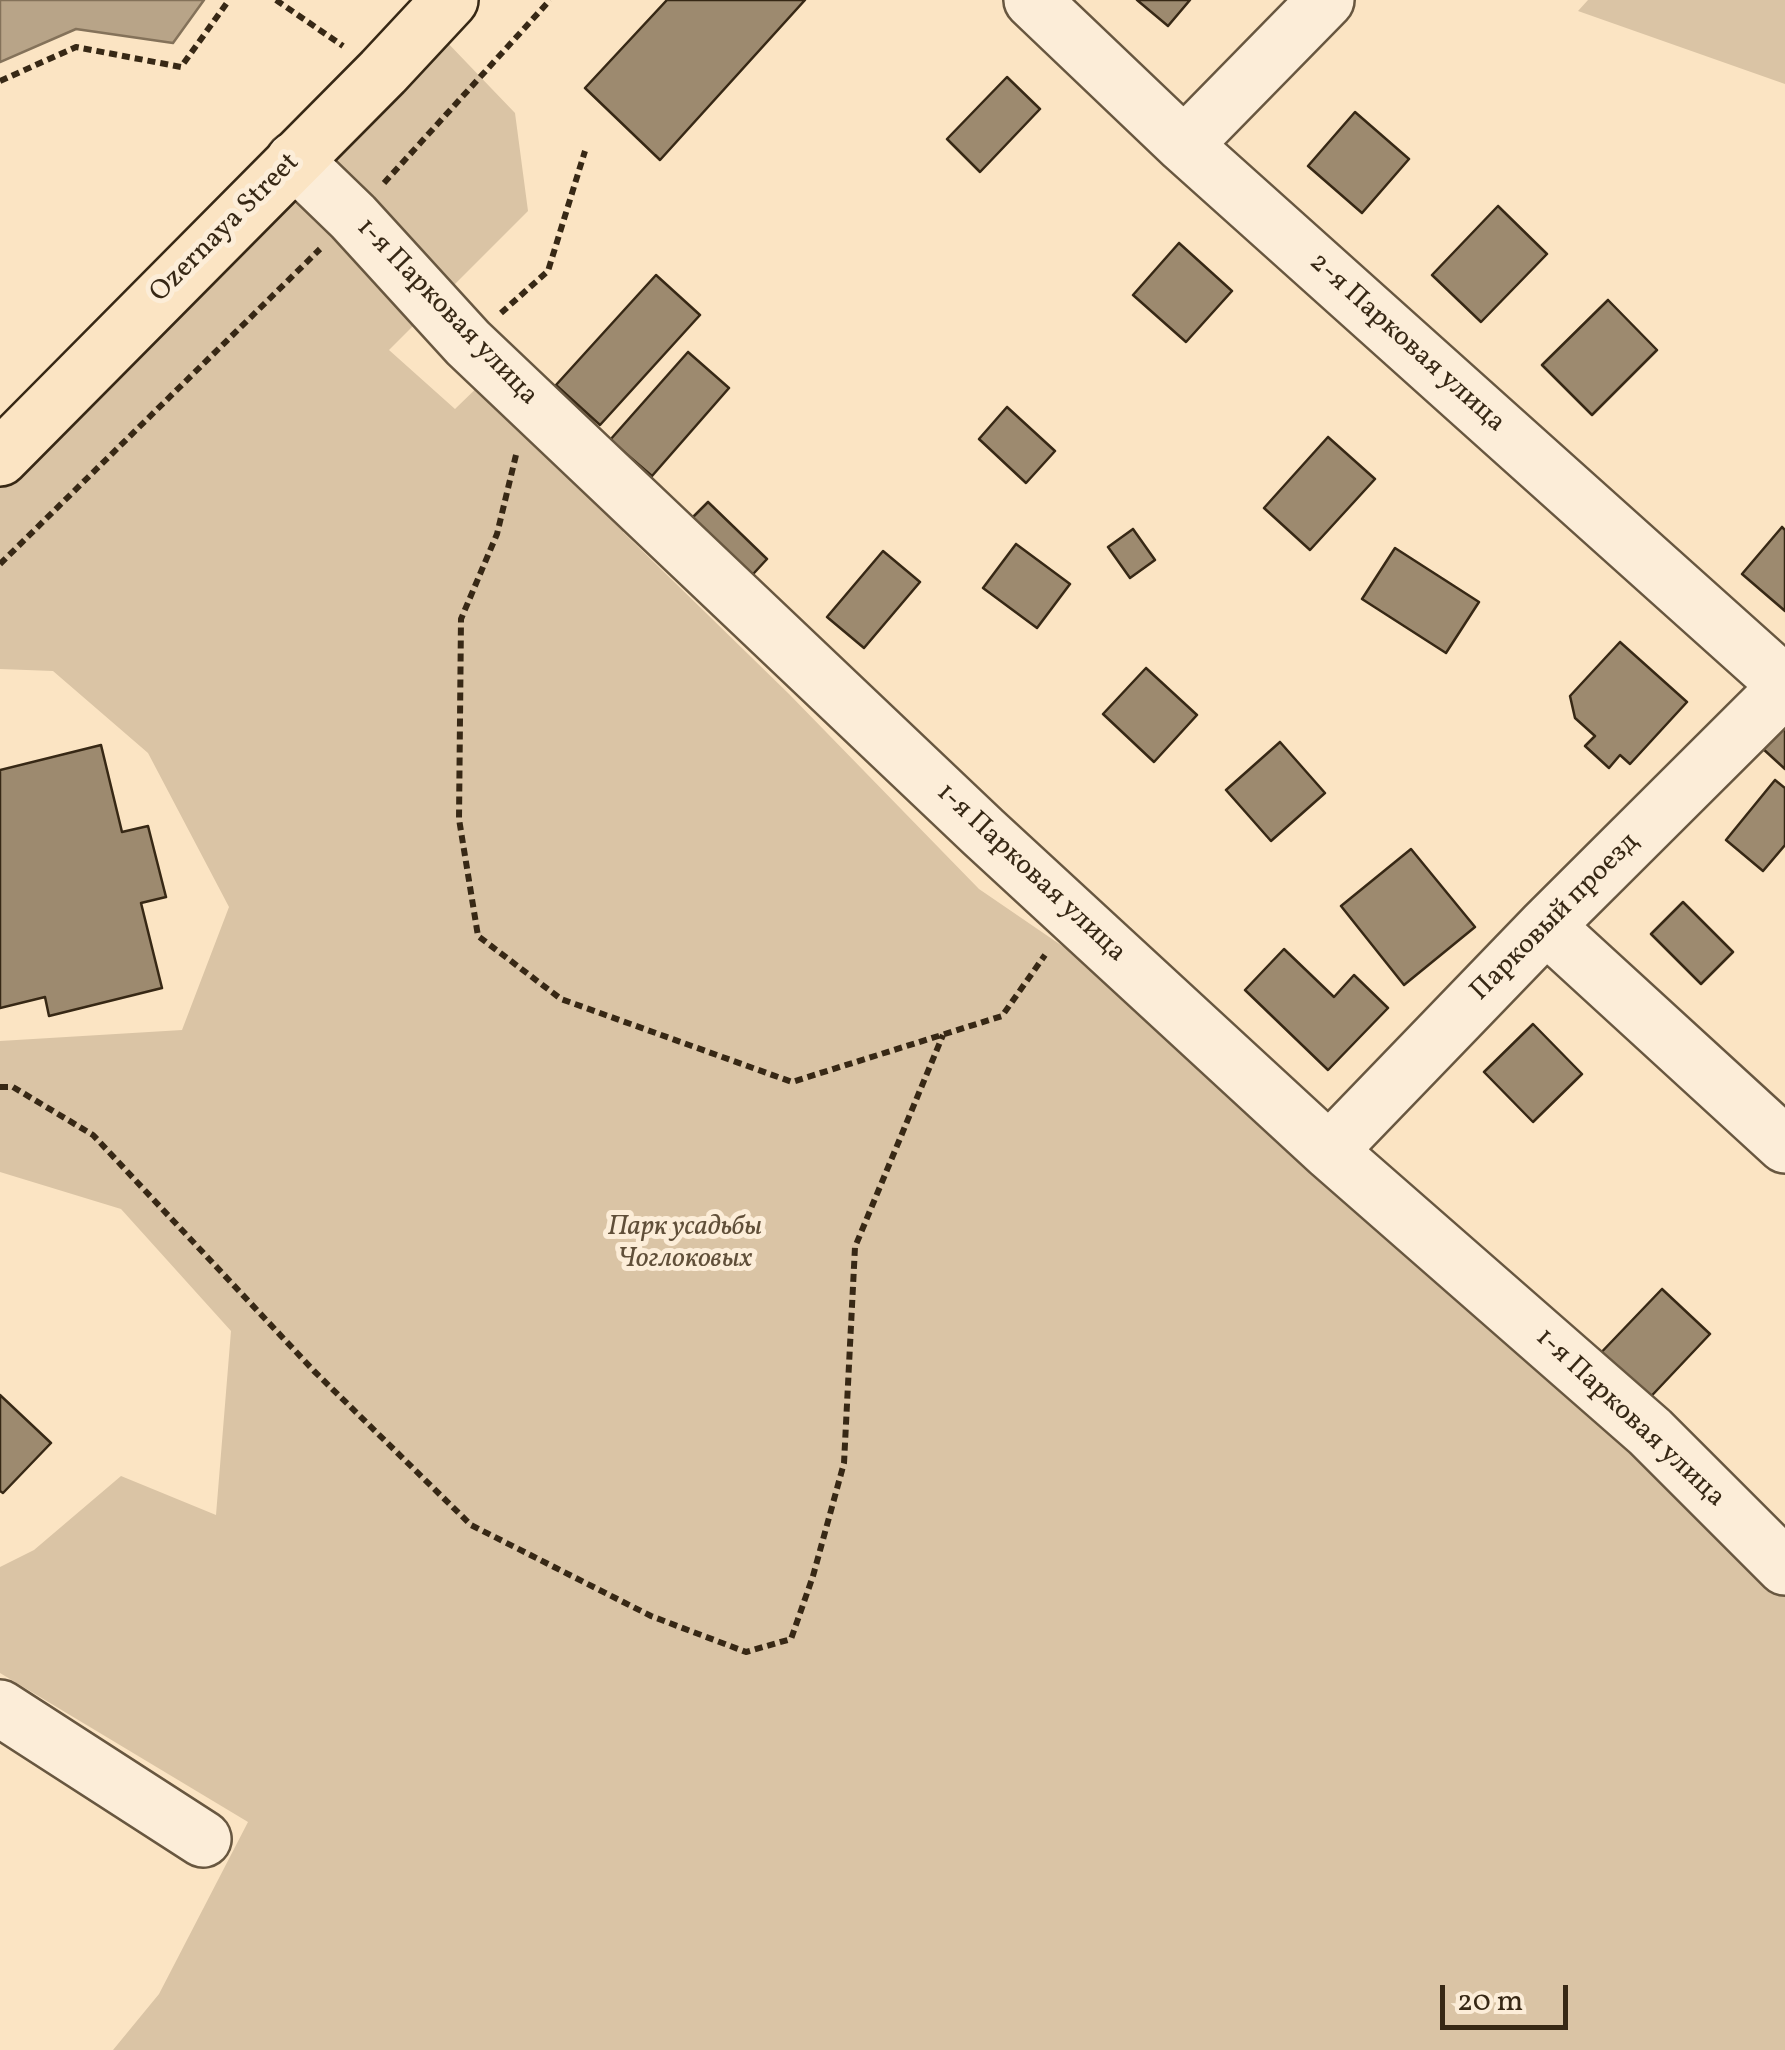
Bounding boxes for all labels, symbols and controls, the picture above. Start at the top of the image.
street label: Ozernaya Street [144,147,308,311]
street label: 1-я Парковая улица [348,212,544,414]
street label: 2-я Парковая улица [1301,247,1511,441]
street label: 1-я Парковая улица [928,777,1132,971]
street label: Парковый проезд [1465,827,1647,1009]
park label: Парк усадьбы Чоглоковых [608,1212,762,1278]
street label: 1-я Парковая улица [1527,1322,1731,1516]
scale bar [1445,1965,1572,2027]
text: 20 m [1457,1981,1523,2023]

